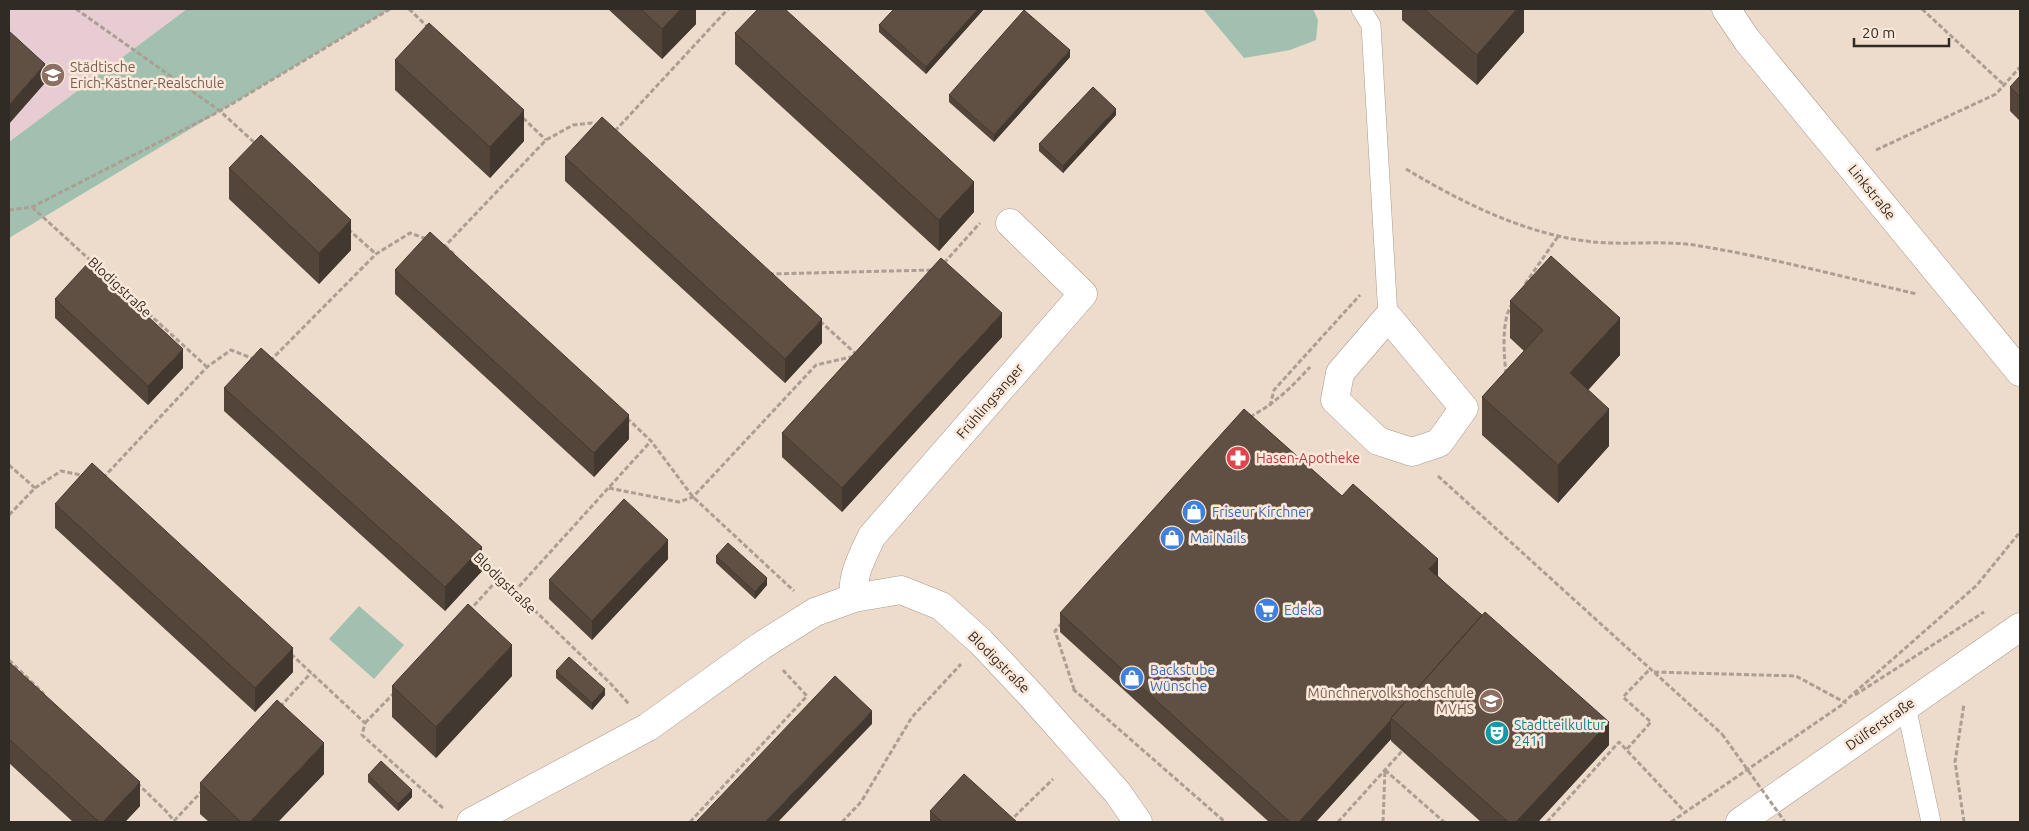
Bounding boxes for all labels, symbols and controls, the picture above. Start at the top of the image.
scale bar [1854,15,1949,47]
text: 20 m [1862,24,1895,41]
place label: Städtische Erich-Kästner-Realschule [70,59,224,91]
school or university icon: Städtische Erich-Kästner-Realschule [40,62,66,88]
street label: Linkstraße [1845,161,1899,223]
street label: Blodigstraße [85,254,155,320]
street label: Frühlingsanger [953,360,1027,442]
pharmacy icon: Hasen-Apotheke [1225,445,1251,471]
place label: Hasen-Apotheke [1256,450,1360,466]
shop icon: Friseur Kirchner [1181,499,1207,525]
place label: Friseur Kirchner [1212,504,1312,520]
shop icon: Mai Nails [1159,525,1185,551]
place label: Mai Nails [1190,530,1246,546]
street label: Blodigstraße [470,549,540,617]
supermarket icon: Edeka [1254,597,1280,623]
place label: Edeka [1284,602,1322,618]
street label: Blodigstraße [965,628,1033,696]
place label: Backstube Wünsche [1150,662,1215,694]
shop icon: Backstube Wünsche [1119,665,1145,691]
place label: Münchnervolkshochschule MVHS [1308,685,1474,717]
school or university icon: Münchnervolkshochschule MVHS [1478,688,1504,714]
street label: Dülferstraße [1843,694,1917,754]
place label: Stadtteilkultur 2411 [1514,717,1606,749]
theatre icon: Stadtteilkultur 2411 [1484,720,1510,746]

